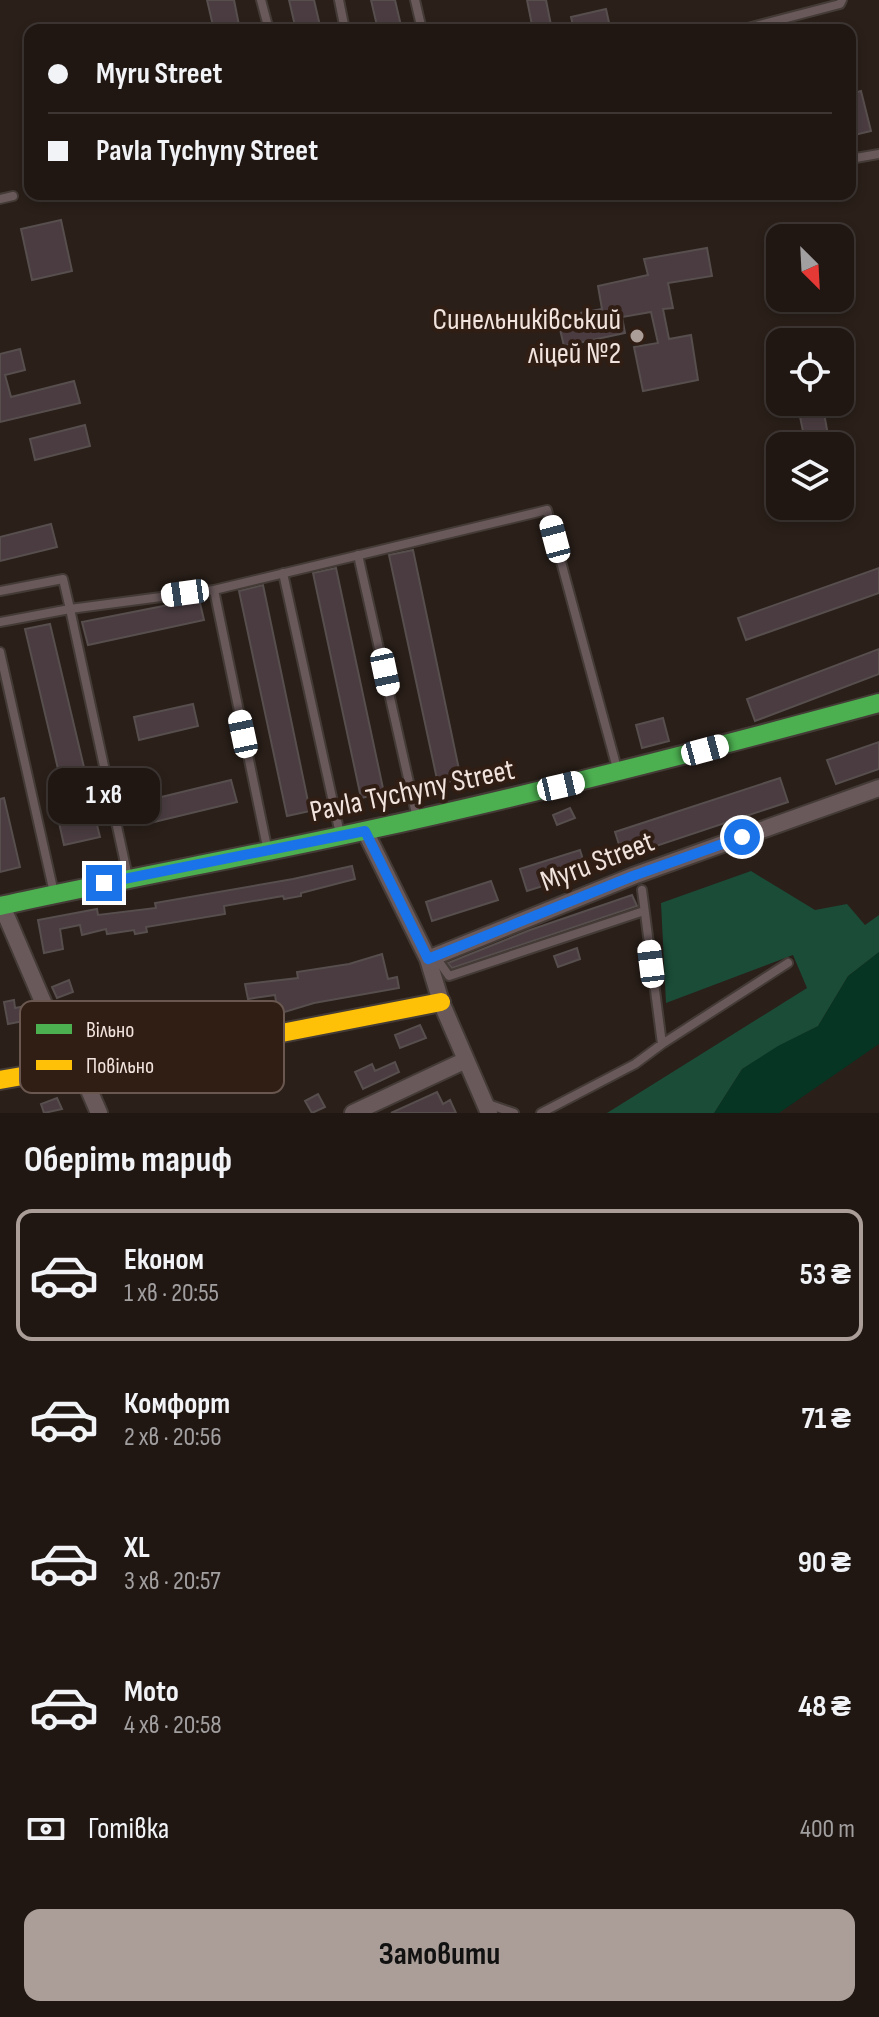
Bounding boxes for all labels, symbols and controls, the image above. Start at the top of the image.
text: Myru Street [96,56,222,92]
text: Pavla Tychyny Street [96,133,318,169]
north arrow [766,224,854,312]
map controls [766,224,854,520]
place label: Синельниківський ліцей №2 [433,302,621,372]
marker: Синельниківський ліцей №2 [628,327,646,345]
button: locate [766,328,854,416]
button: layers [766,432,854,520]
car [537,513,573,565]
car [160,578,210,608]
car [368,646,402,698]
car [226,708,260,760]
car [679,732,731,768]
street label: Pavla Tychyny Street [307,752,518,830]
callout: 1 хв [48,767,160,823]
car [535,769,587,803]
text: 1 хв [86,780,122,811]
route start [724,819,760,855]
street label: Myru Street [536,824,659,900]
route end [86,865,122,901]
car [636,939,666,989]
legend [20,1001,284,1093]
text: Вільно [86,1017,134,1044]
text: Повільно [86,1053,154,1080]
text: Оберіть тариф [24,1139,232,1182]
icon: car [28,1239,100,1311]
text: Економ [124,1242,204,1278]
text: 53 ₴ [800,1257,851,1293]
text: 1 хв · 20:55 [124,1278,219,1309]
icon: car [28,1383,100,1455]
text: Комфорт [124,1386,230,1422]
text: 71 ₴ [801,1401,851,1437]
text: 2 хв · 20:56 [124,1422,222,1453]
icon: car [28,1527,100,1599]
text: XL [124,1530,150,1566]
text: 90 ₴ [798,1545,851,1581]
text: 3 хв · 20:57 [124,1566,221,1597]
icon: car [28,1671,100,1743]
text: Moto [124,1674,179,1710]
text: 48 ₴ [798,1689,851,1725]
text: 4 хв · 20:58 [124,1710,222,1741]
icon: cash [24,1807,68,1851]
text: Готівка [88,1811,169,1847]
text: 400 m [800,1814,855,1845]
button: Замовити [24,1909,855,2001]

